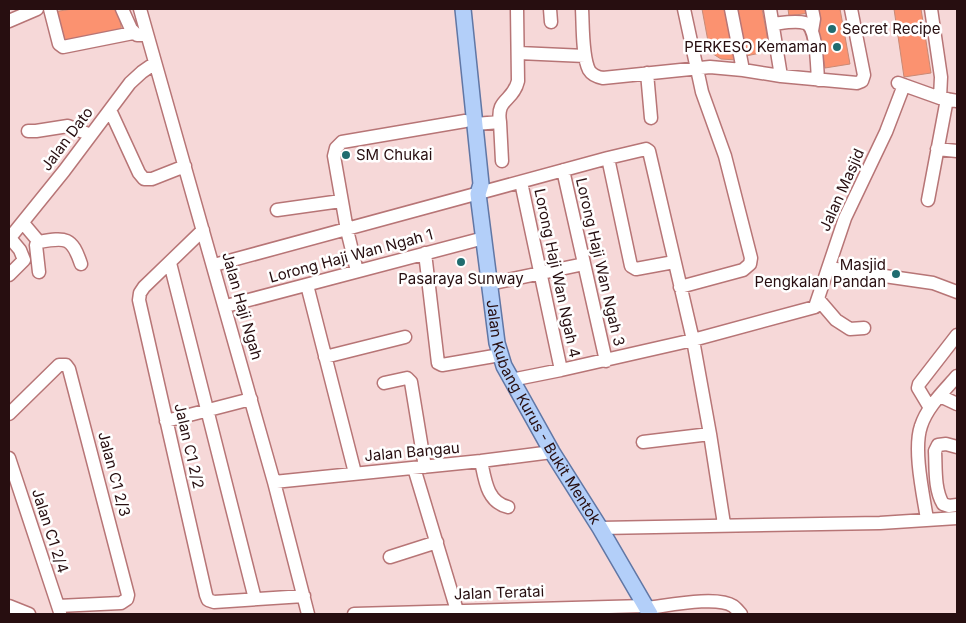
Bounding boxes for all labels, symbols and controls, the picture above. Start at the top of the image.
place label: Secret Recipe [842,19,941,38]
marker: Secret Recipe [826,23,838,35]
place label: PERKESO Kemaman [684,37,827,56]
marker: PERKESO Kemaman [831,41,843,53]
street label: Jalan Dato [36,103,97,174]
place label: SM Chukai [356,145,432,164]
street label: Jalan Masjid [815,146,868,234]
marker: SM Chukai [340,149,352,161]
street label: Lorong Haji Wan Ngah 3 [572,176,629,348]
street label: Lorong Haji Wan Ngah 4 [530,187,585,359]
street label: Lorong Haji Wan Ngah 1 [267,224,435,287]
street label: Jalan Haji Ngah [218,250,267,362]
place label: Masjid Pengkalan Pandan [755,255,886,291]
marker: Pasaraya Sunway [455,256,467,268]
marker: Masjid Pengkalan Pandan [890,268,902,280]
place label: Pasaraya Sunway [398,269,524,288]
street label: Jalan Kubang Kurus - Bukit Mentok [483,299,606,528]
street label: Jalan C1 2/2 [170,401,209,490]
street label: Jalan C1 2/3 [94,429,135,518]
street label: Jalan Bangau [363,438,460,465]
street label: Jalan C1 2/4 [28,486,73,575]
street label: Jalan Teratai [453,581,545,604]

